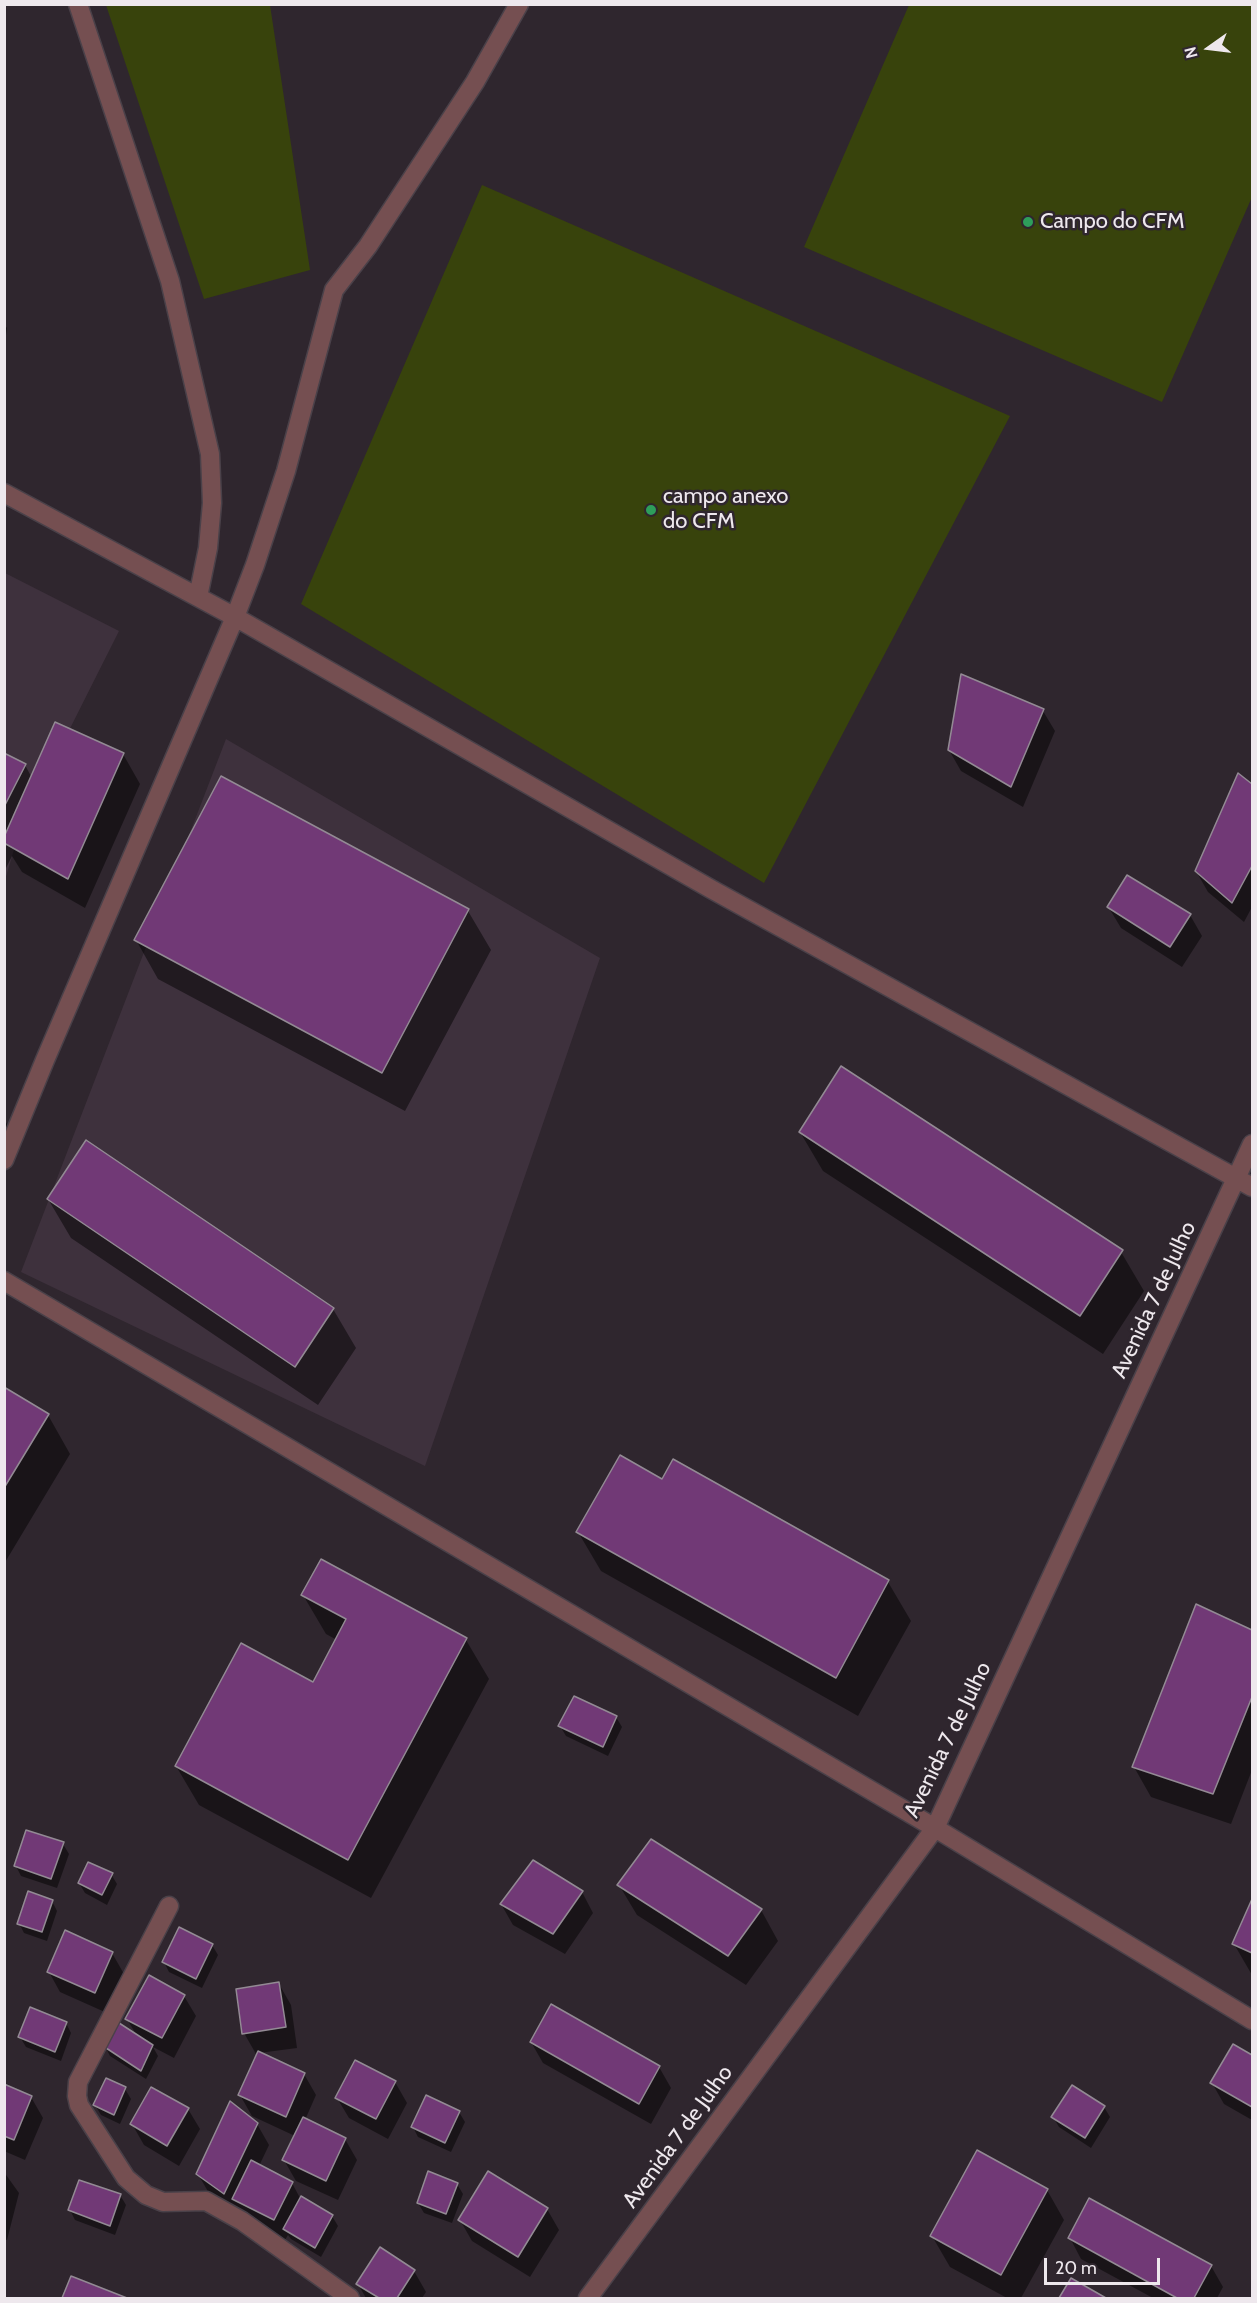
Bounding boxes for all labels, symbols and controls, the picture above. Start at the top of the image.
north arrow [1179,18,1239,78]
text: N [1180,45,1202,60]
place label: Campo do CFM [1040,209,1185,235]
marker: Campo do CFM [1021,215,1035,229]
place label: campo anexo do CFM [663,484,788,536]
marker: campo anexo do CFM [644,503,658,517]
street label: Avenida 7 de Julho [1106,1217,1202,1383]
street label: Avenida 7 de Julho [899,1658,997,1822]
street label: Avenida 7 de Julho [617,2061,739,2213]
scale bar [1047,2246,1162,2284]
text: 20 m [1055,2257,1097,2279]

